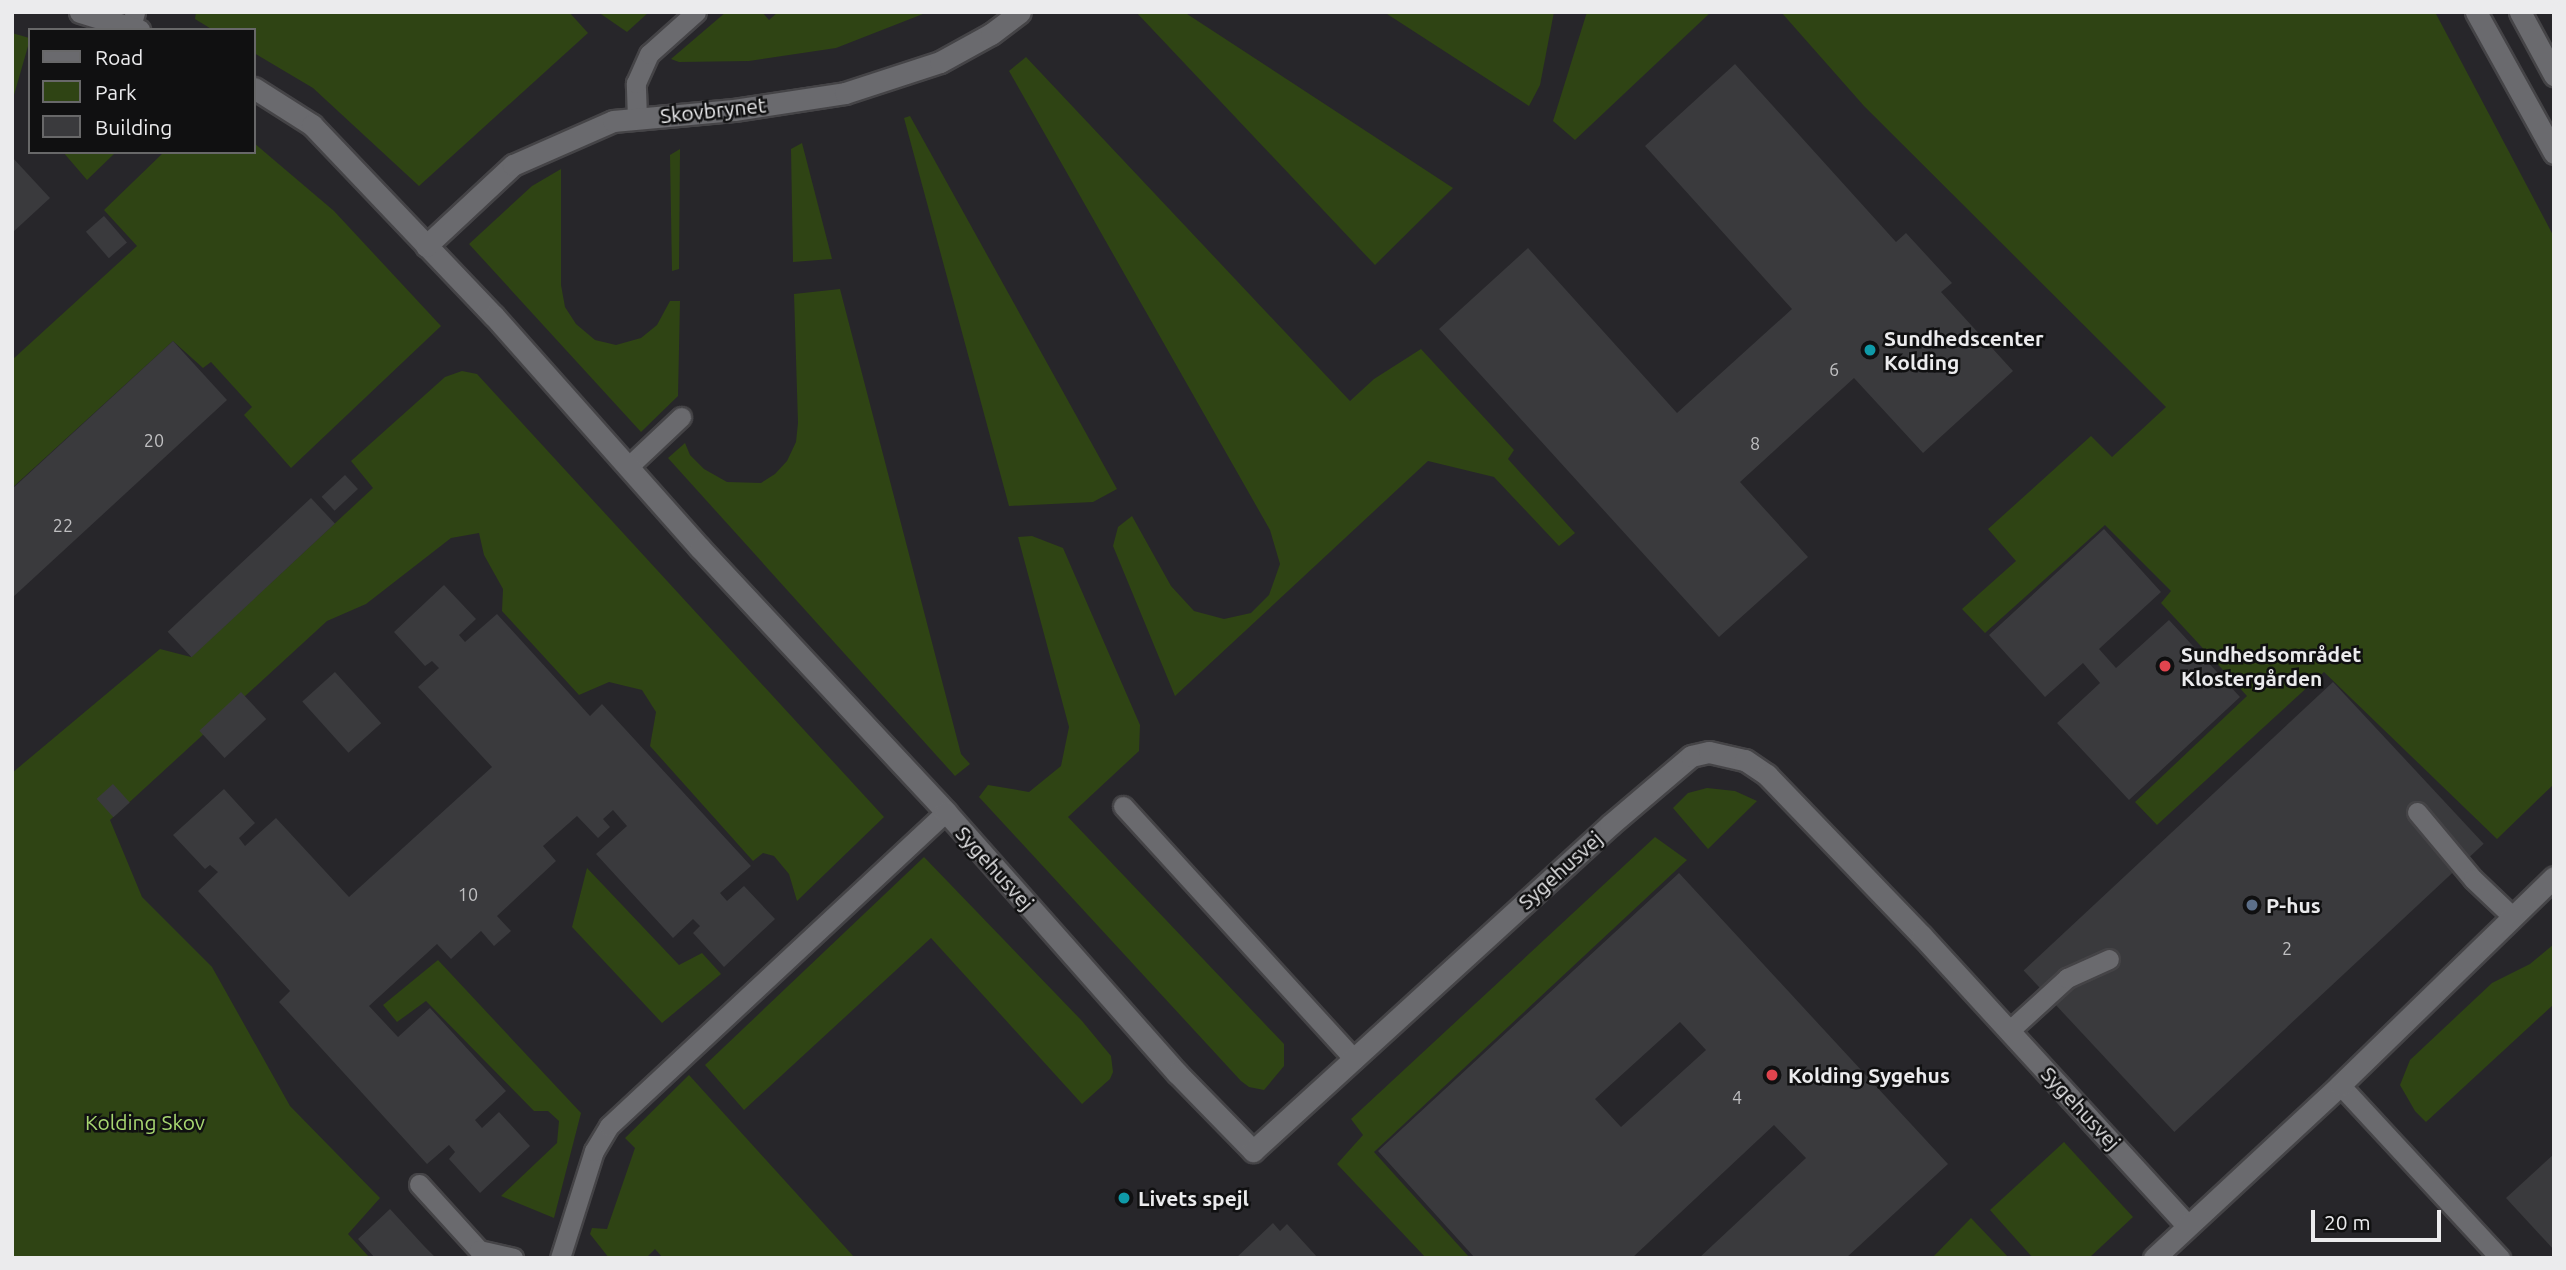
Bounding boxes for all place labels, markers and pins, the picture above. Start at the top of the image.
place label: Sundhedscenter Kolding [1884,325,2044,375]
marker: Sundhedscenter Kolding [1862,342,1878,358]
place label: Sundhedsområdet Klostergården [2181,641,2361,691]
marker: Sundhedsområdet Klostergården [2155,656,2175,676]
place label: P-hus [2266,892,2321,918]
marker: P-hus [2244,897,2260,913]
place label: Kolding Sygehus [1788,1062,1950,1088]
marker: Kolding Sygehus [1762,1065,1782,1085]
place label: Livets spejl [1138,1185,1249,1211]
marker: Livets spejl [1116,1190,1132,1206]

